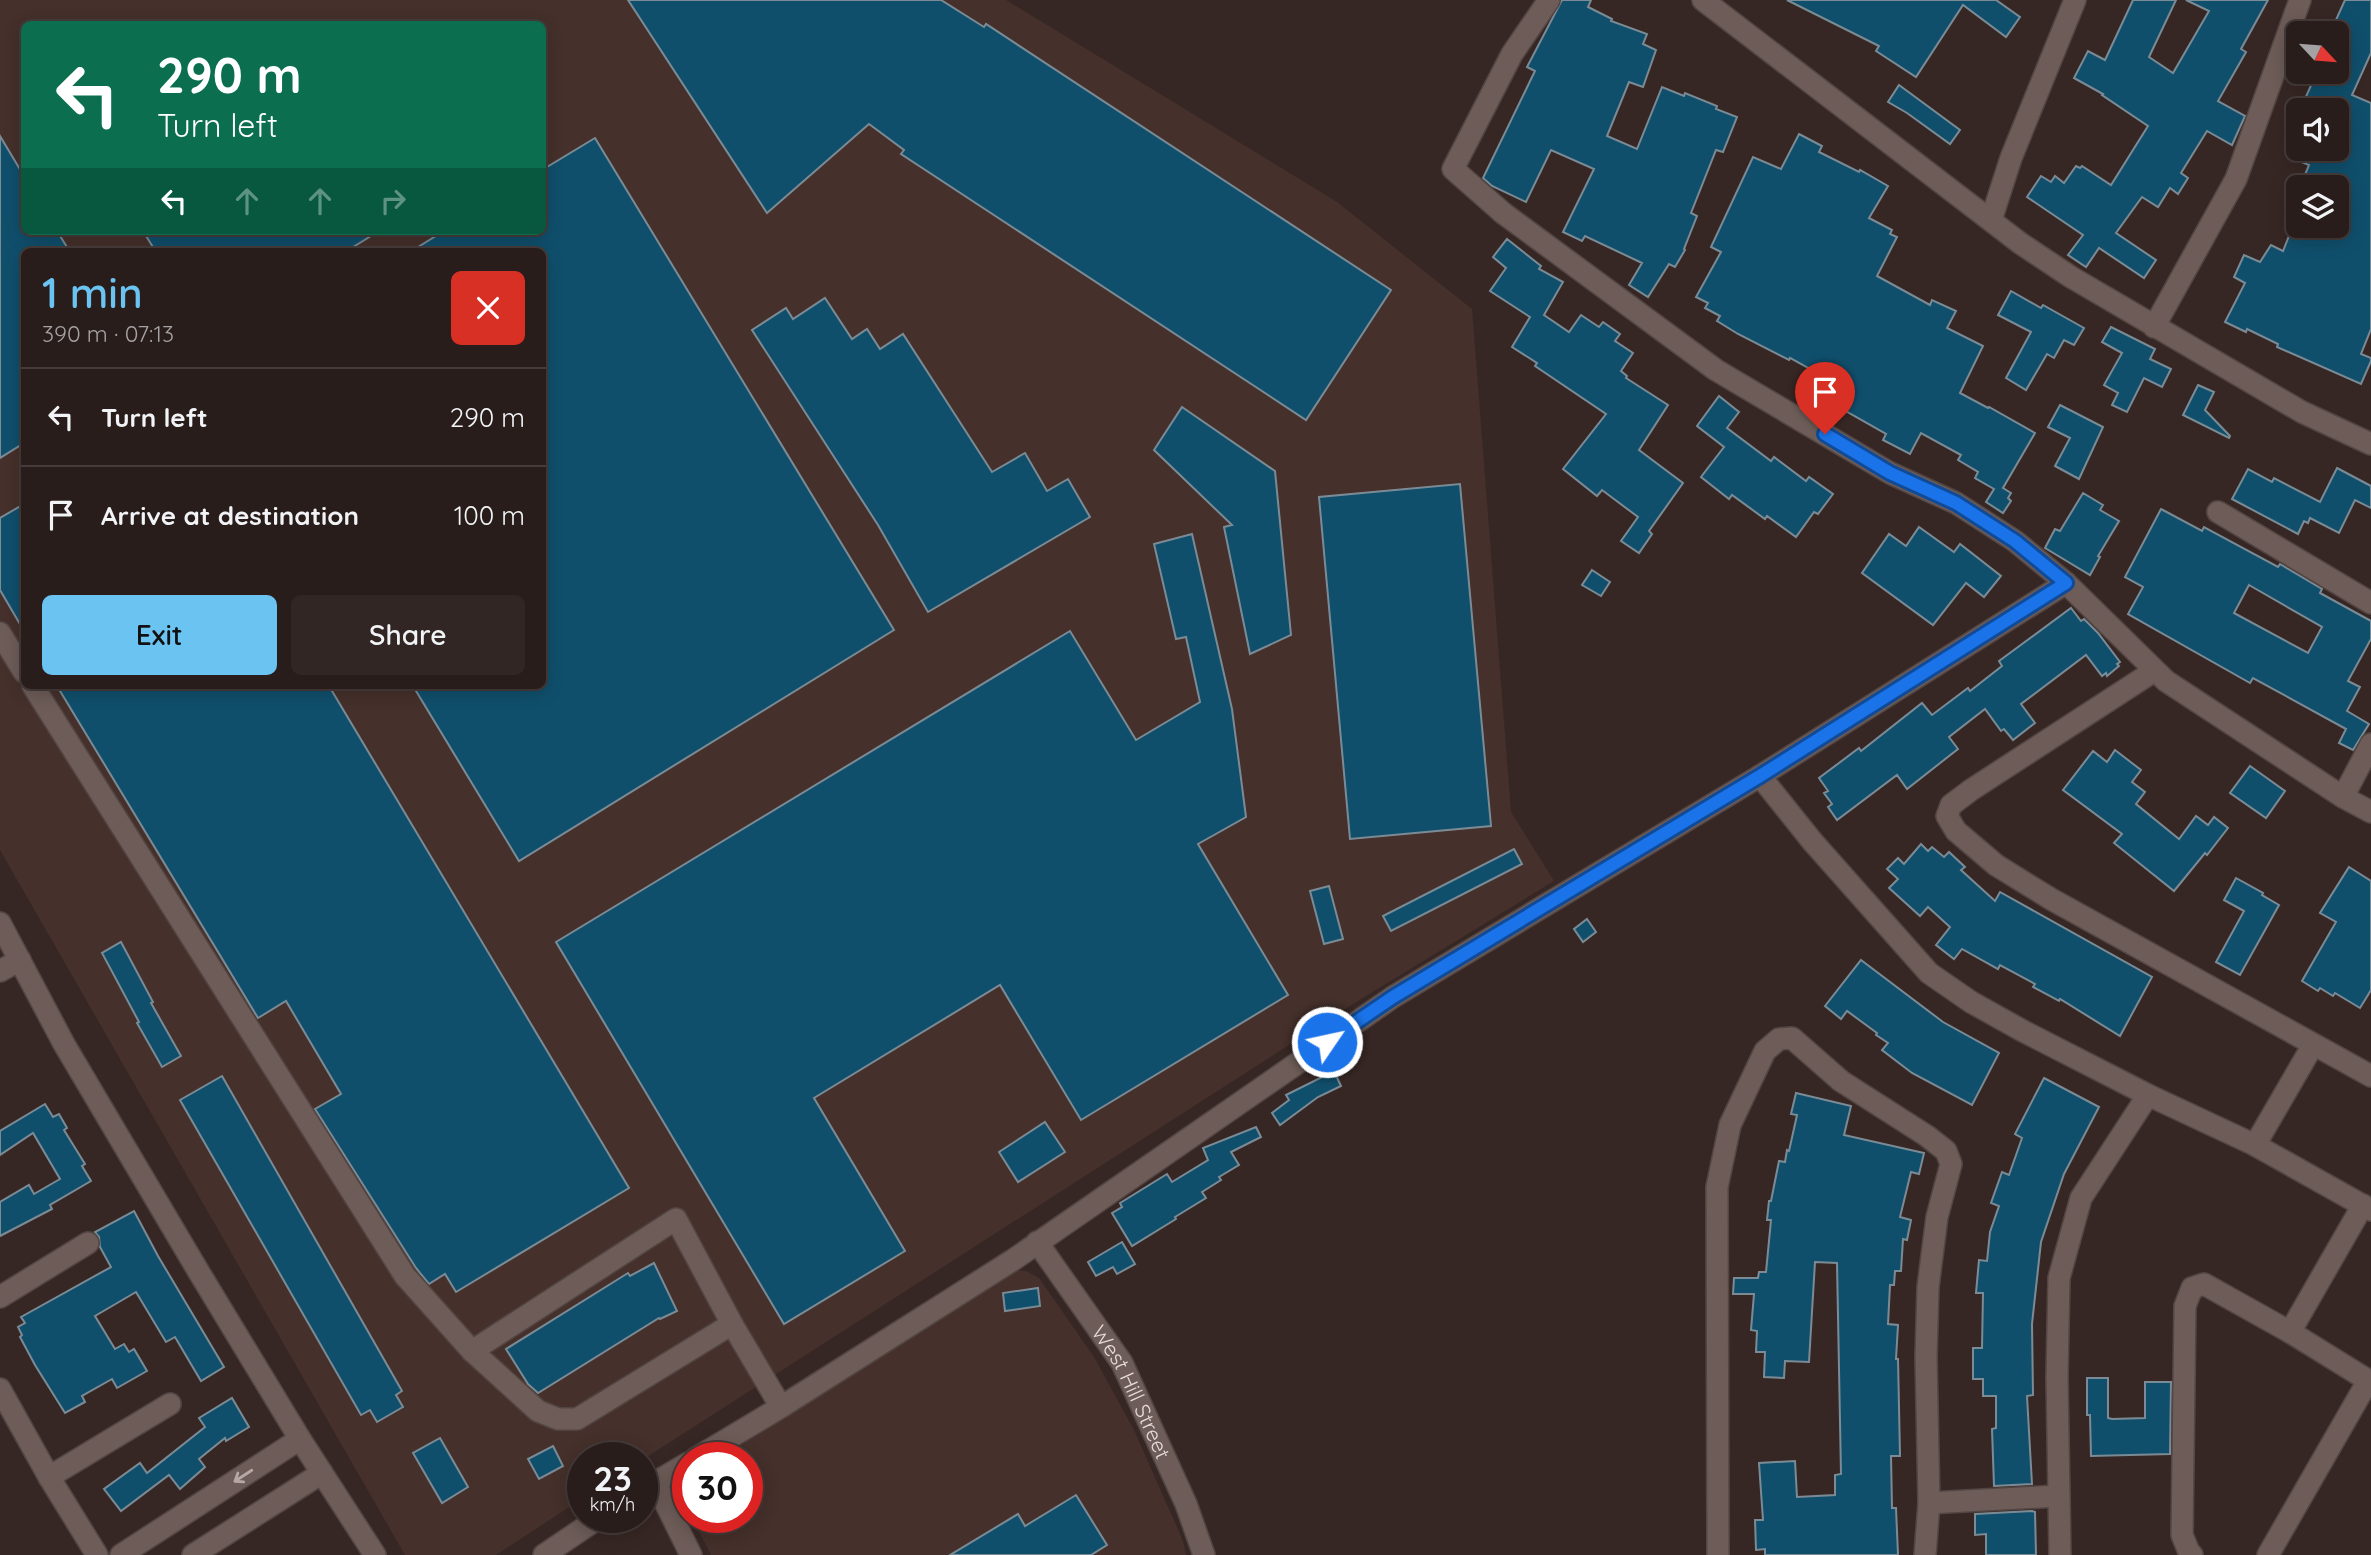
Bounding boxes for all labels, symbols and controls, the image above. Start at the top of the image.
north arrow [2286,21,2348,84]
map controls [2286,21,2349,238]
text: 290 m [157,44,302,105]
icon: left [42,49,133,140]
button: sound [2286,98,2349,161]
text: Turn left [157,105,278,145]
button: layers [2286,175,2349,238]
icon: left [155,182,193,220]
icon: ahead [228,182,266,220]
icon: ahead [301,182,339,220]
icon: right [374,182,412,220]
text: 1 min [42,266,143,319]
button: close [451,271,525,345]
text: 390 m · 07:13 [42,319,174,348]
pin [1795,362,1855,434]
icon: arrive [1806,373,1844,411]
icon: left [42,398,80,436]
text: Turn left [101,401,208,434]
text: 290 m [450,401,525,434]
icon: arrive [42,496,80,534]
text: Arrive at destination [101,499,359,532]
text: 100 m [454,499,525,532]
button: Exit [42,595,277,675]
button: Share [291,595,525,675]
position arrow [1290,1005,1364,1079]
street label: West Hill Street [1086,1320,1177,1463]
speed limit sign: 30 [672,1442,763,1533]
text: 23 [593,1456,632,1500]
one-way arrow [234,1468,253,1483]
text: km/h [590,1493,635,1516]

